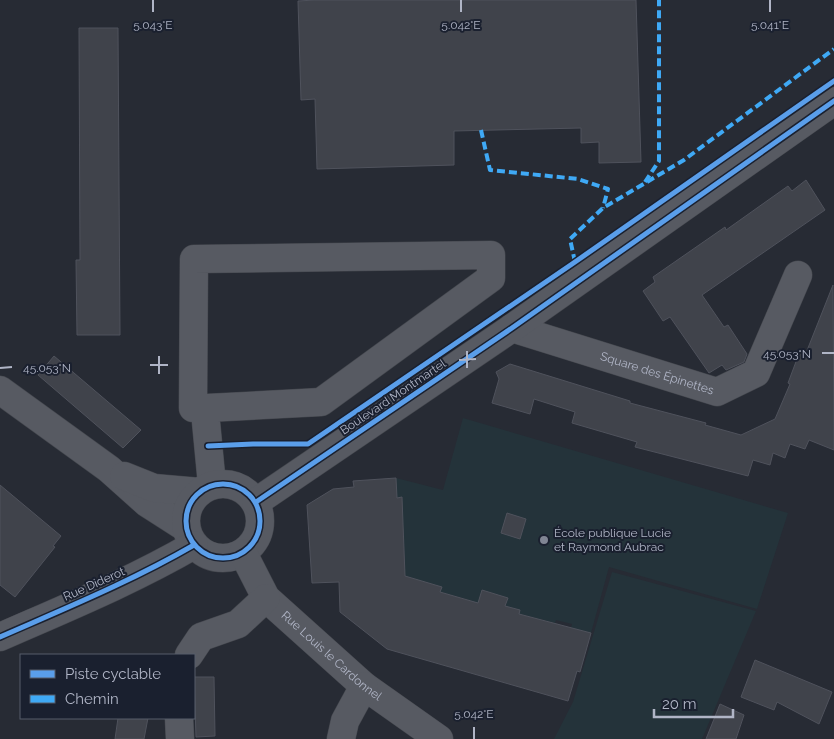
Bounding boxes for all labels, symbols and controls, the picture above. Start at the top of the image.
text: 5.043°E [133,18,173,32]
text: 5.042°E [441,18,481,32]
text: 5.041°E [751,18,789,32]
text: 45.053°N [763,347,811,361]
street label: Square des Épinettes [599,349,716,398]
street label: Boulevard Montmartel [338,356,449,438]
text: 45.053°N [23,361,71,375]
place label: École publique Lucie et Raymond Aubrac [554,526,671,554]
marker: École publique Lucie et Raymond Aubrac [538,534,550,546]
street label: Rue Diderot [61,564,127,604]
street label: Rue Louis le Cardonnel [278,608,385,704]
legend [20,654,195,719]
text: Piste cyclable [65,665,161,683]
scale bar [654,686,733,718]
text: Chemin [65,690,119,708]
text: 20 m [662,695,697,713]
text: 5.042°E [454,707,494,721]

